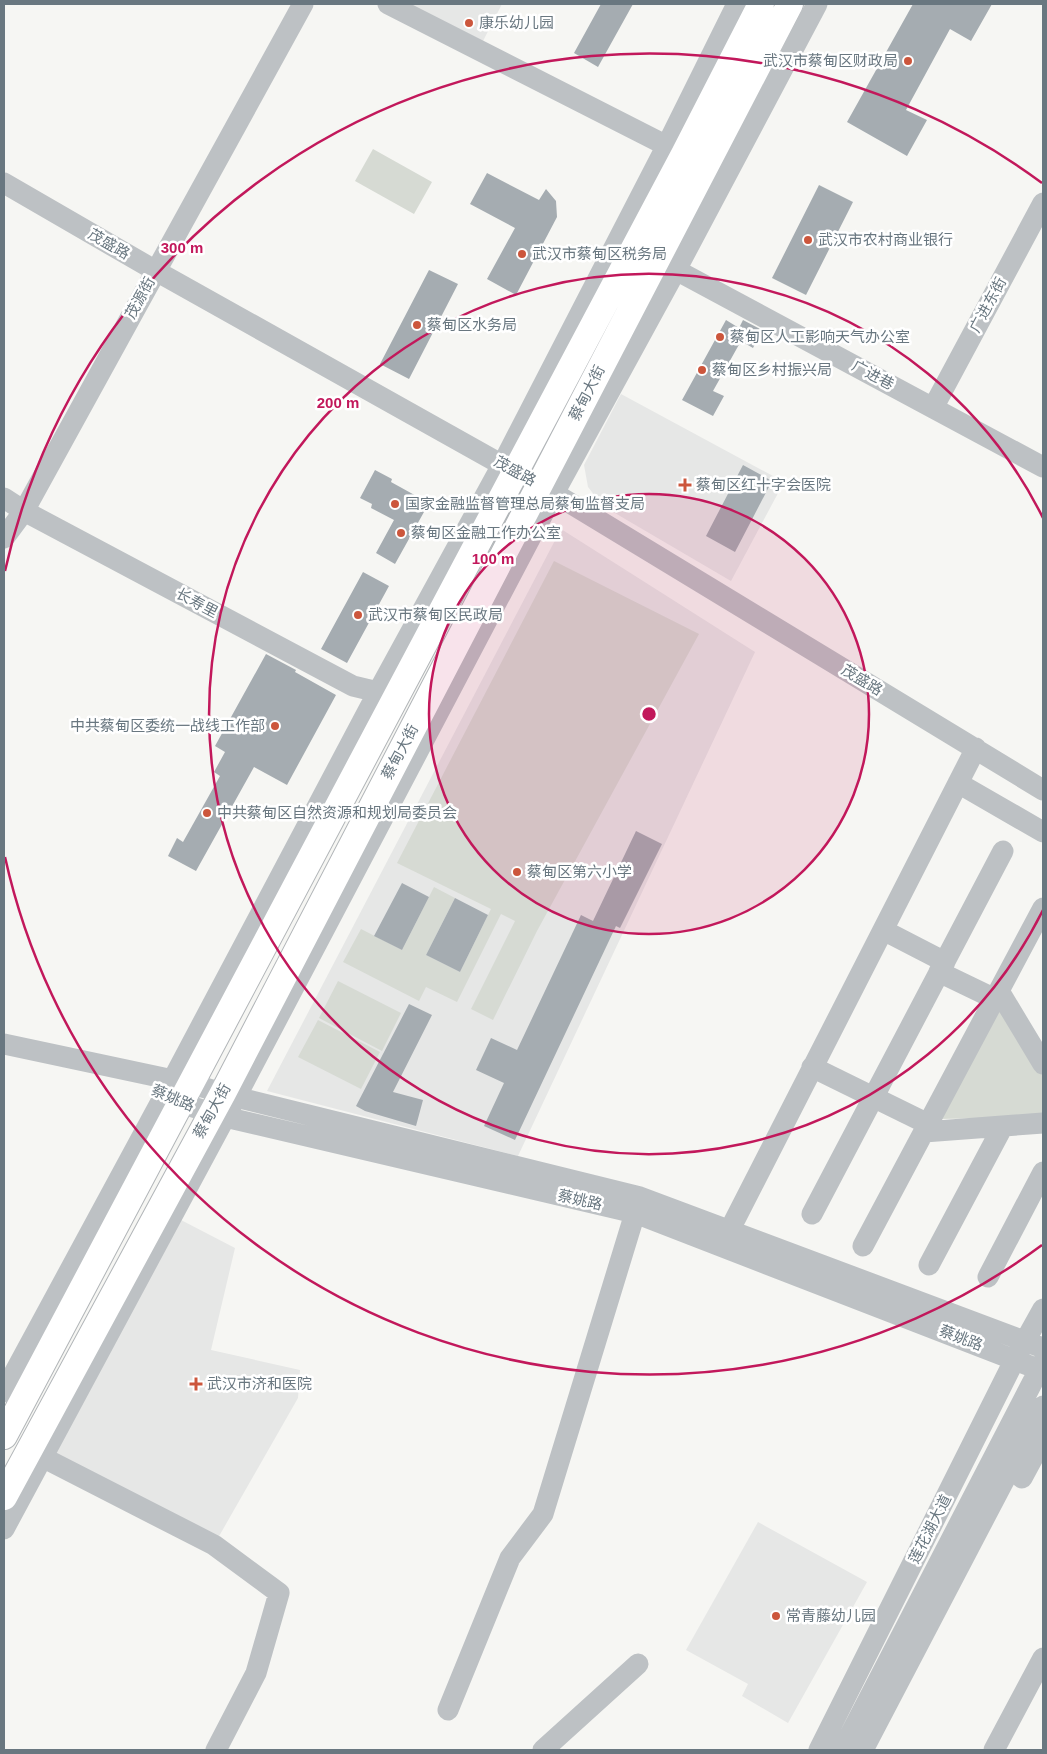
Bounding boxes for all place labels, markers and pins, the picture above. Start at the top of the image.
place label: 康乐幼儿园 [479,14,554,31]
marker: 康乐幼儿园 [463,17,475,29]
place label: 武汉市蔡甸区财政局 [763,52,898,69]
marker: 武汉市蔡甸区财政局 [902,55,914,67]
place label: 武汉市农村商业银行 [818,231,953,248]
marker: 武汉市农村商业银行 [802,234,814,246]
place label: 武汉市蔡甸区税务局 [532,245,667,262]
marker: 武汉市蔡甸区税务局 [516,248,528,260]
place label: 蔡甸区水务局 [427,316,517,333]
marker: 蔡甸区水务局 [411,319,423,331]
place label: 蔡甸区人工影响天气办公室 [730,328,910,345]
marker: 蔡甸区人工影响天气办公室 [714,331,726,343]
place label: 蔡甸区乡村振兴局 [712,361,832,378]
marker: 蔡甸区乡村振兴局 [696,364,708,376]
place label: 蔡甸区红十字会医院 [696,476,831,493]
marker: 蔡甸区红十字会医院 [678,478,692,492]
place label: 国家金融监督管理总局蔡甸监督支局 [405,495,645,512]
marker: 国家金融监督管理总局蔡甸监督支局 [389,498,401,510]
place label: 蔡甸区金融工作办公室 [411,524,561,541]
marker: 蔡甸区金融工作办公室 [395,527,407,539]
place label: 武汉市蔡甸区民政局 [368,606,503,623]
marker: 武汉市蔡甸区民政局 [352,609,364,621]
centre of rings [640,705,658,723]
place label: 中共蔡甸区委统一战线工作部 [70,717,265,734]
marker: 中共蔡甸区委统一战线工作部 [269,720,281,732]
place label: 中共蔡甸区自然资源和规划局委员会 [217,804,457,821]
marker: 中共蔡甸区自然资源和规划局委员会 [201,807,213,819]
place label: 蔡甸区第六小学 [527,863,632,880]
marker: 蔡甸区第六小学 [511,866,523,878]
place label: 武汉市济和医院 [207,1375,312,1392]
marker: 武汉市济和医院 [189,1377,203,1391]
place label: 常青藤幼儿园 [786,1607,876,1624]
marker: 常青藤幼儿园 [770,1610,782,1622]

